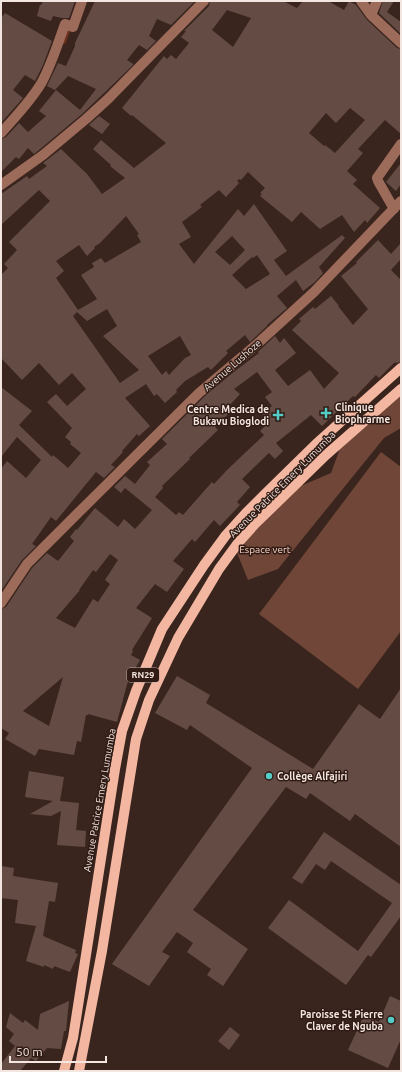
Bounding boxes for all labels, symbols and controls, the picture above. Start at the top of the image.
street label: Avenue Lushoze [201,337,263,393]
place label: Clinique Biophrarme [335,402,390,425]
place label: Centre Medica de Bukavu Bioglodi [187,404,269,427]
marker: Clinique Biophrarme [320,407,332,419]
marker: Centre Medica de Bukavu Bioglodi [272,409,284,421]
street label: Avenue Patrice Emery Lumumba [227,429,338,540]
park label: Espace vert [239,544,291,555]
road number: RN29 [127,668,159,682]
street label: Avenue Patrice Emery Lumumba [81,728,118,873]
marker: Collège Alfajiri [264,771,274,781]
place label: Collège Alfajiri [277,771,348,782]
place label: Paroisse St Pierre Claver de Nguba [300,1009,383,1032]
marker: Paroisse St Pierre Claver de Nguba [386,1015,396,1025]
scale bar [10,1038,106,1064]
text: 50 m [16,1045,43,1058]

